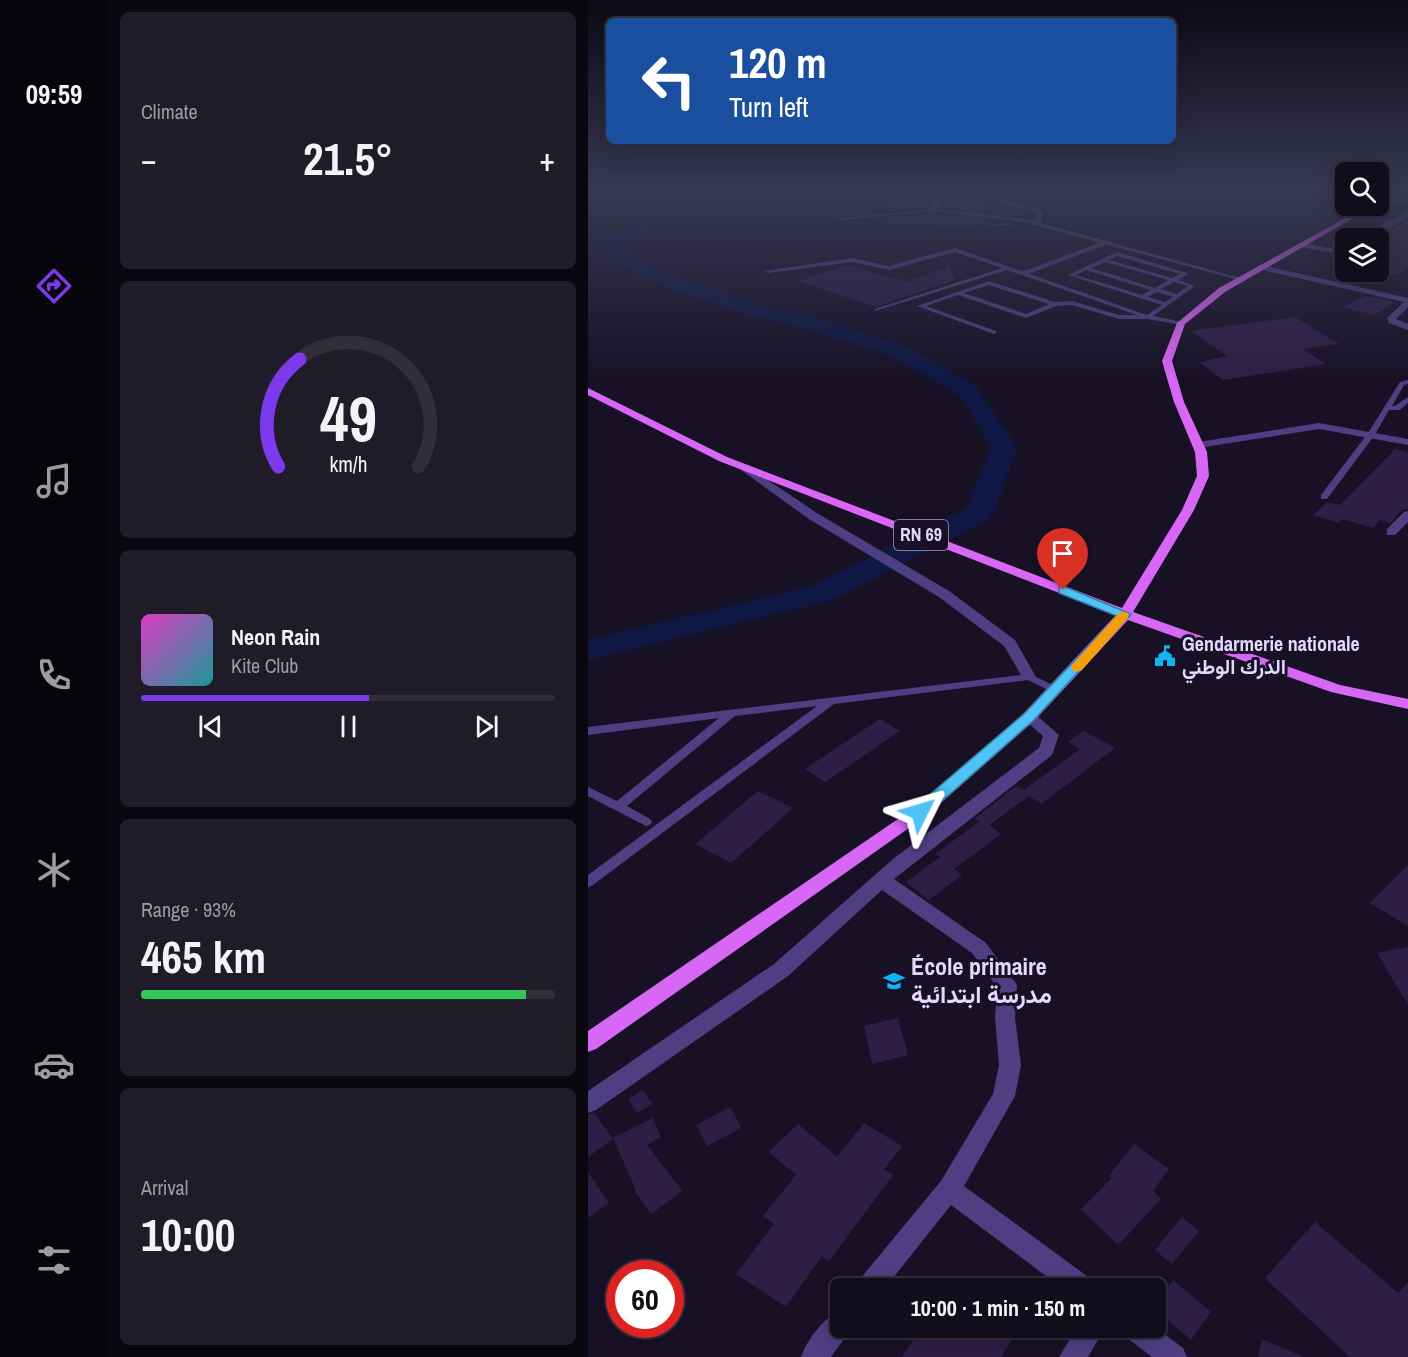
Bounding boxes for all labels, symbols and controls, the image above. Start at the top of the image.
text: 120 m [729,35,827,91]
icon: left [630,42,708,120]
text: 09:59 [26,76,82,112]
text: Turn left [729,89,808,125]
text: Climate [141,98,198,125]
text: 21.5° [303,128,393,189]
text: − [141,137,157,181]
text: + [539,137,555,181]
map controls [1335,162,1389,282]
button: search [1335,162,1389,216]
button: layers [1335,228,1389,282]
icon: directions [33,265,75,307]
text: 49 [320,376,376,460]
text: km/h [329,450,367,479]
icon: music [33,460,75,502]
road number: RN 69 [894,520,948,550]
pin [1037,528,1088,590]
icon: arrive [1046,537,1079,570]
text: Neon Rain [231,622,320,652]
place label: Gendarmerie nationale الدرك الوطني [1182,630,1360,684]
public building icon: Gendarmerie nationale الدرك الوطني [1153,644,1177,668]
text: Kite Club [231,652,298,679]
icon: phone [33,654,75,696]
icon: previous [194,710,227,743]
icon: pause [332,710,365,743]
icon: next [470,710,503,743]
position arrow [888,780,952,844]
icon: climate [33,849,75,891]
text: Range · 93% [141,896,236,923]
text: 465 km [141,926,266,987]
place label: École primaire مدرسة ابتدائية [911,950,1052,1010]
school or university icon: École primaire مدرسة ابتدائية [882,969,906,993]
icon: car [33,1044,75,1086]
text: Arrival [141,1174,188,1201]
text: 10:00 [141,1204,235,1265]
icon: filters [33,1239,75,1281]
speed limit sign: 60 [606,1260,684,1338]
text: 10:00 · 1 min · 150 m [911,1293,1085,1323]

